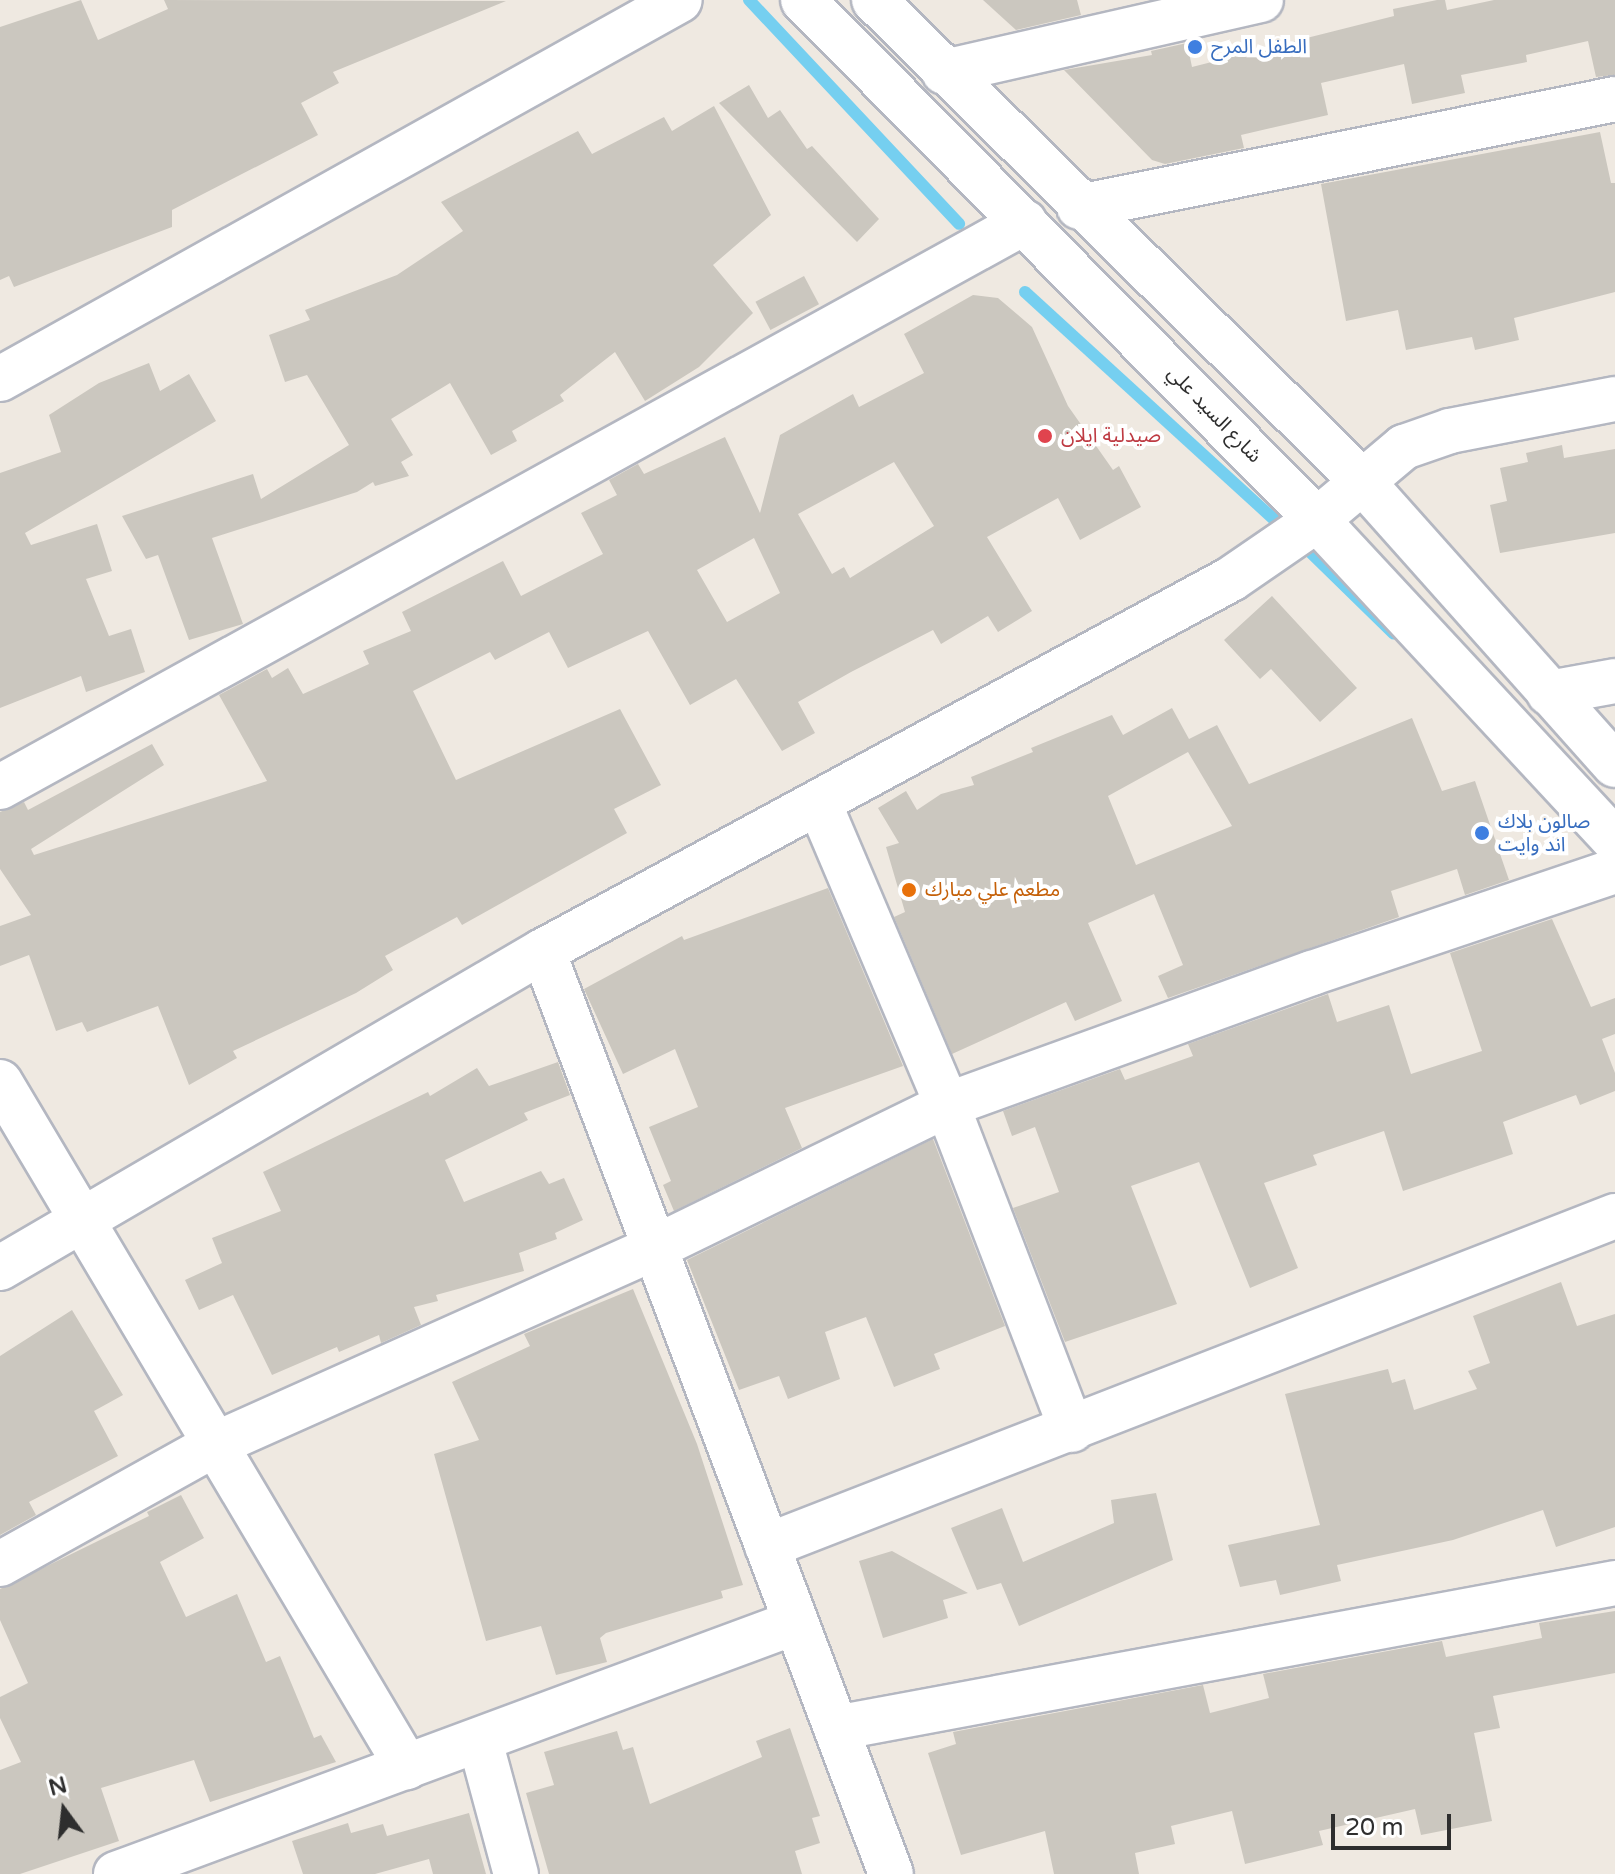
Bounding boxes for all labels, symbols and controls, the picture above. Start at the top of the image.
place label: الطفل المرح [1211,35,1307,59]
marker: الطفل المرح [1186,38,1204,56]
street label: شارع السيد علي [1162,362,1266,468]
place label: صيدلية ايلان [1061,424,1161,448]
marker: صيدلية ايلان [1036,427,1054,445]
place label: صالون بلاك اند وايت [1498,810,1590,857]
marker: صالون بلاك اند وايت [1473,824,1491,842]
place label: مطعم علي مبارك [925,878,1060,902]
marker: مطعم علي مبارك [900,881,918,899]
north arrow [24,1770,104,1850]
text: N [46,1772,70,1802]
scale bar [1335,1798,1455,1848]
text: 20 m [1345,1813,1403,1842]

